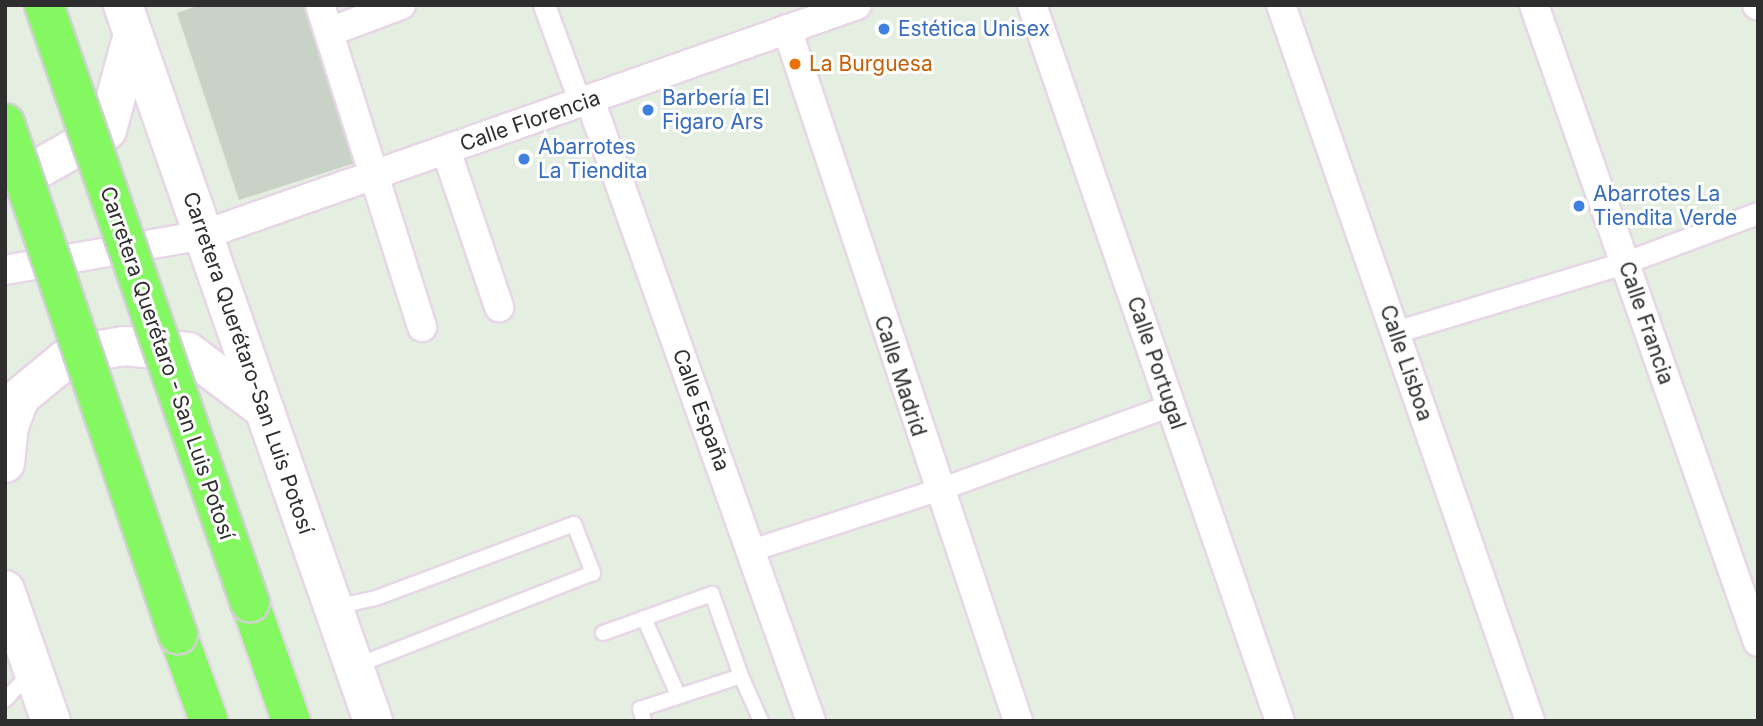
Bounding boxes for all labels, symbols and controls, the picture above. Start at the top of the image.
place label: Estética Unisex [898,16,1050,42]
marker: Estética Unisex [876,21,892,37]
place label: La Burguesa [809,51,933,77]
marker: La Burguesa [787,56,803,72]
street label: Calle Florencia [457,85,603,157]
place label: Barbería El Figaro Ars [662,85,770,135]
marker: Barbería El Figaro Ars [640,102,656,118]
place label: Abarrotes La Tiendita [538,134,648,184]
marker: Abarrotes La Tiendita [516,151,532,167]
place label: Abarrotes La Tiendita Verde [1593,181,1737,231]
street label: Carretera Querétaro - San Luis Potosí [95,183,239,543]
street label: Carretera Querétaro-San Luis Potosí [177,189,319,537]
marker: Abarrotes La Tiendita Verde [1571,198,1587,214]
street label: Calle Francia [1613,258,1679,388]
street label: Calle Portugal [1122,293,1190,433]
street label: Calle Lisboa [1374,302,1438,424]
street label: Calle Madrid [869,313,931,439]
street label: Calle España [667,345,735,475]

